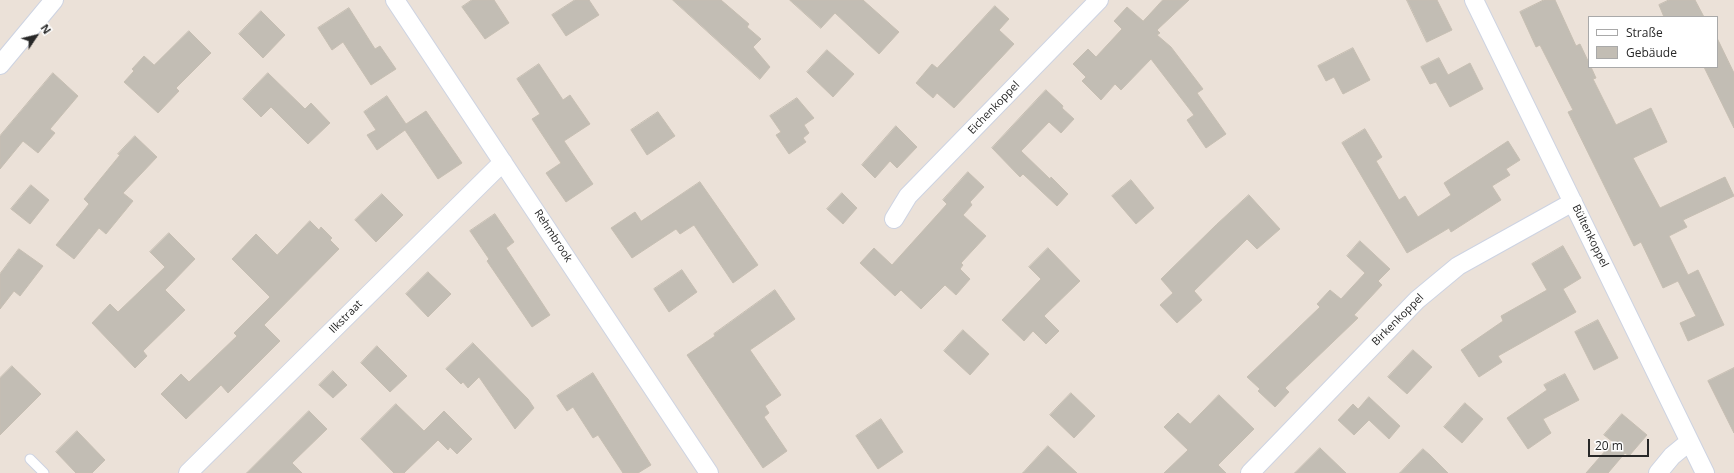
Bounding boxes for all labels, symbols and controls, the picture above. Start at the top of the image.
north arrow [16,16,56,56]
legend [1588,16,1718,68]
text: N [38,21,55,37]
text: Straße [1626,24,1663,41]
text: Gebäude [1626,44,1677,61]
street label: Eichenkoppel [965,79,1023,137]
street label: Bültenkoppel [1569,202,1611,270]
street label: Rehmbrook [531,207,575,265]
street label: Birkenkoppel [1369,291,1427,349]
street label: Ilkstraat [327,298,365,336]
scale bar [1590,431,1651,457]
text: 20 m [1595,437,1623,454]

